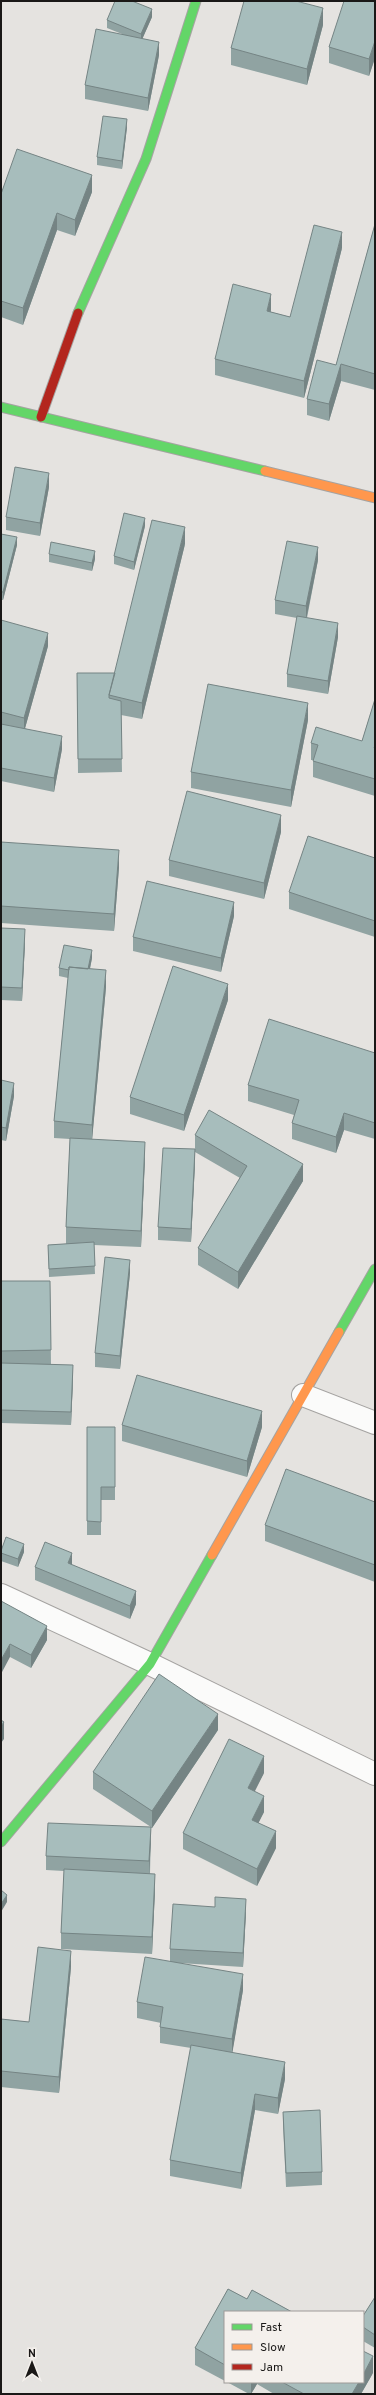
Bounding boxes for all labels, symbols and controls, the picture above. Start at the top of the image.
legend [224,2311,364,2383]
text: Fast [260,2320,282,2336]
text: Slow [260,2340,286,2356]
north arrow [12,2343,52,2383]
text: N [28,2347,36,2361]
text: Jam [260,2360,283,2376]

